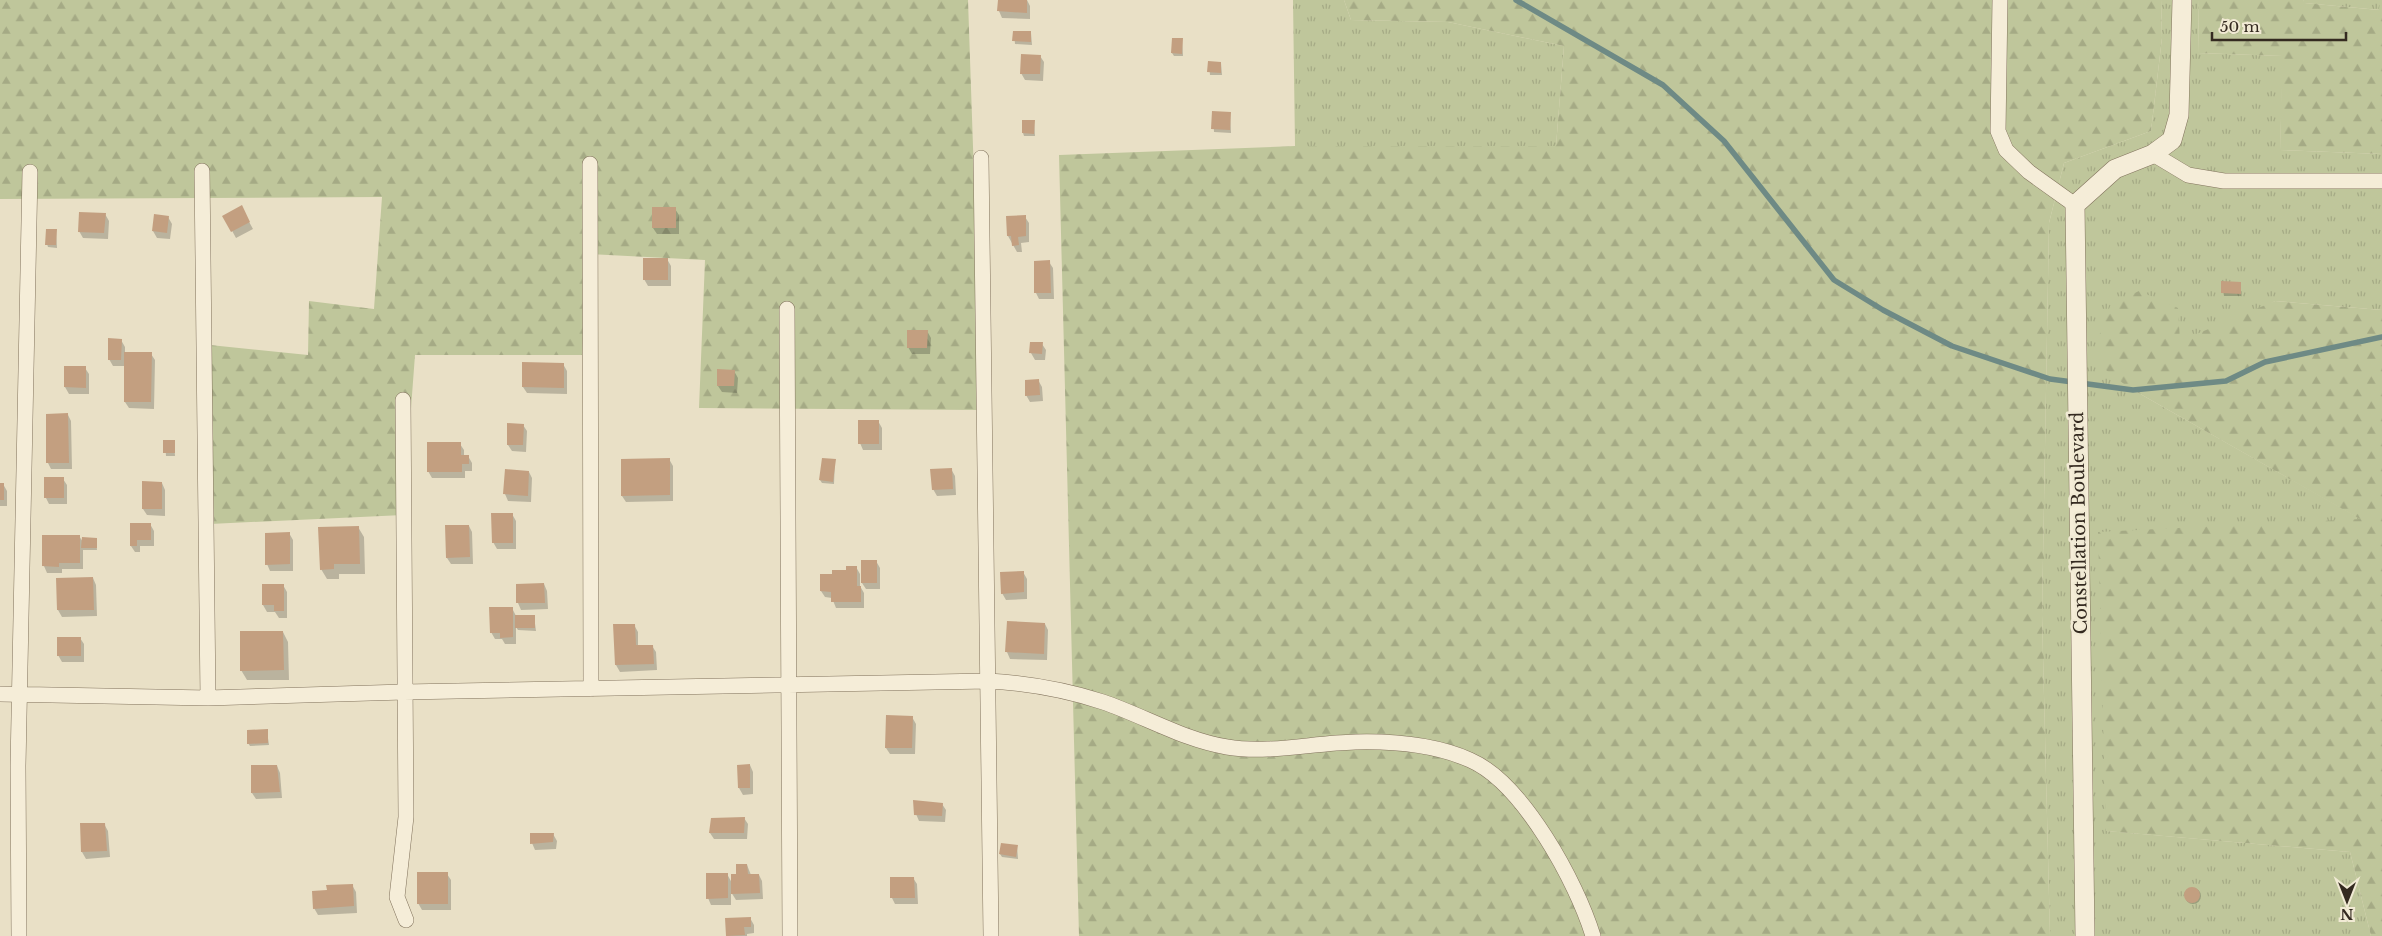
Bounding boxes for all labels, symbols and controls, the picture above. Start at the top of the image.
scale bar [2212,10,2346,42]
text: 50 m [2220,17,2260,36]
street label: Constellation Boulevard [2066,411,2092,635]
north arrow [2322,876,2372,926]
text: N [2340,905,2354,923]

